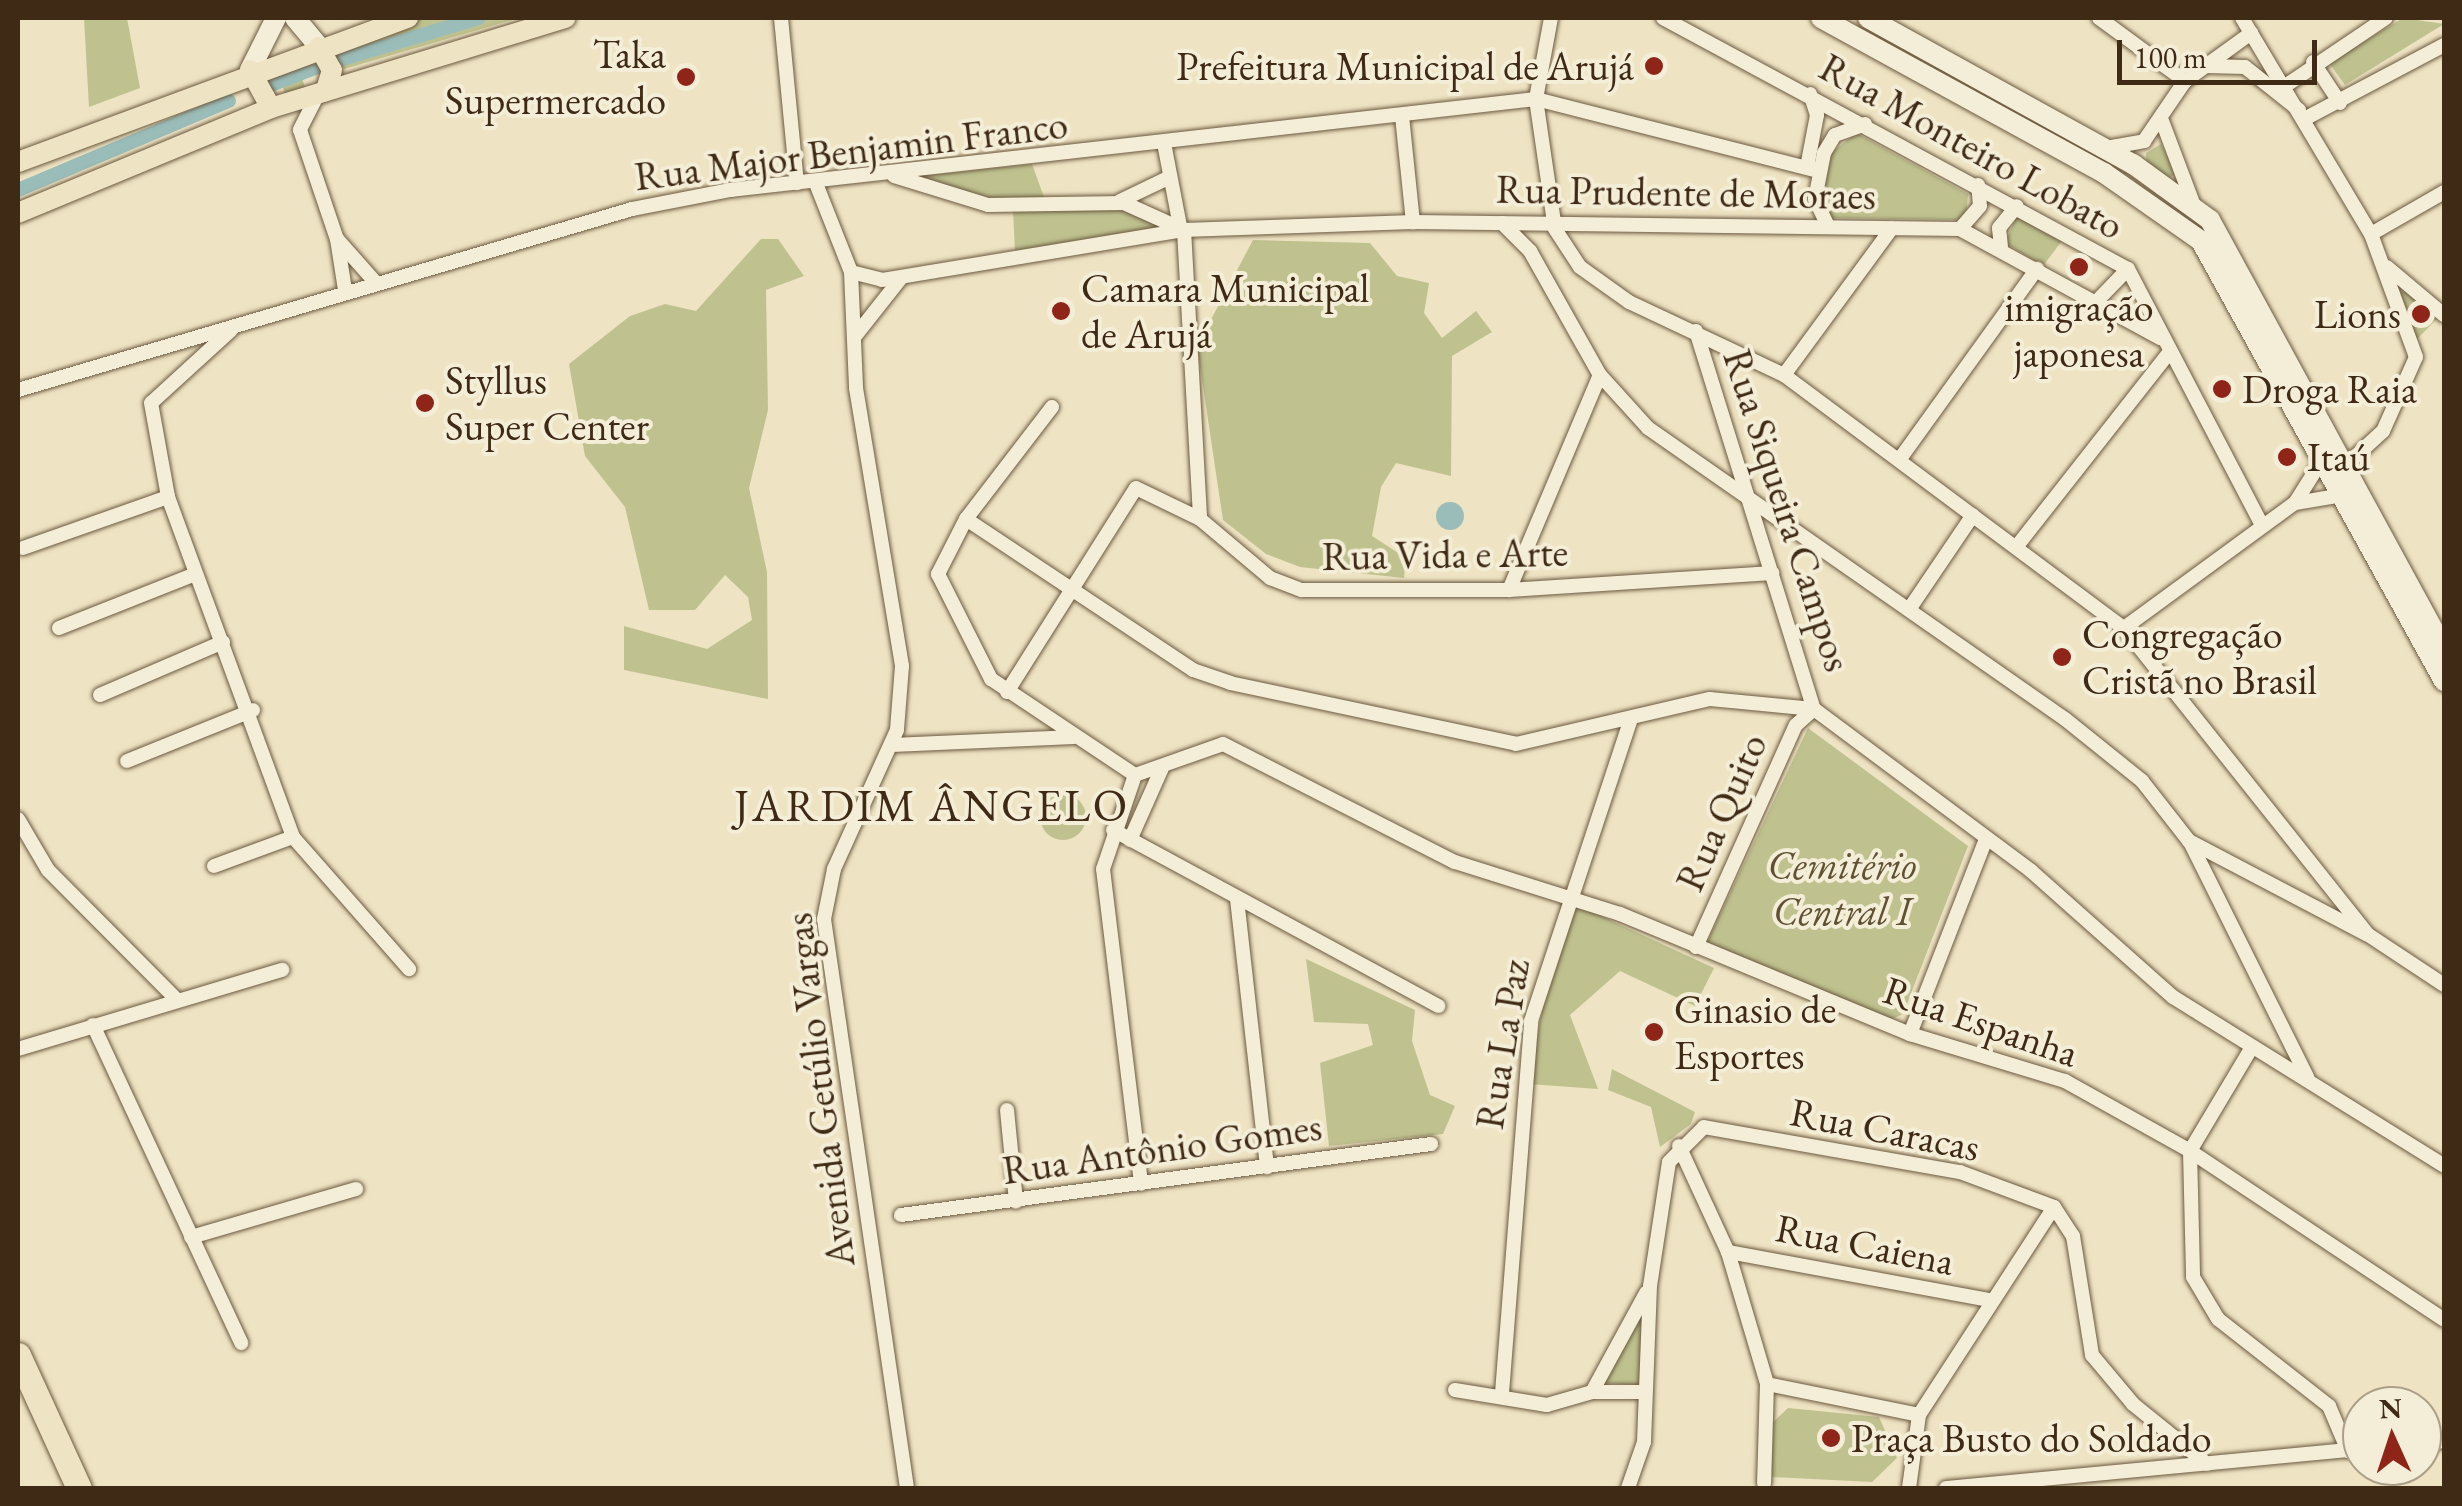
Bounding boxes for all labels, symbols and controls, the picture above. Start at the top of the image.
scale bar [2122,20,2322,82]
place label: Taka Supermercado [445,30,666,124]
text: 100 m [2134,38,2207,77]
place label: Prefeitura Municipal de Arujá [1176,42,1634,90]
street label: Rua Monteiro Lobato [1812,43,2132,249]
marker: Prefeitura Municipal de Arujá [1643,55,1665,77]
marker: Taka Supermercado [675,66,697,88]
street label: Rua Major Benjamin Franco [632,100,1070,200]
street label: Rua Prudente de Moraes [1496,165,1876,219]
marker: imigração japonesa [2068,256,2090,278]
place label: Camara Municipal de Arujá [1081,264,1369,358]
place label: imigração japonesa [2005,283,2153,377]
place label: Lions [2314,290,2401,338]
marker: Camara Municipal de Arujá [1050,300,1072,322]
marker: Lions [2410,303,2432,325]
street label: Rua Siqueira Campos [1713,343,1863,677]
place label: Styllus Super Center [445,356,649,450]
place label: Droga Raia [2242,365,2417,413]
marker: Droga Raia [2211,378,2233,400]
marker: Styllus Super Center [414,392,436,414]
place label: Itaú [2307,433,2370,481]
marker: Itaú [2276,446,2298,468]
street label: Rua Vida e Arte [1321,528,1569,580]
place label: Congregação Cristã no Brasil [2082,610,2317,704]
marker: Congregação Cristã no Brasil [2051,646,2073,668]
street label: Rua Quito [1665,726,1777,898]
district label: JARDIM ÂNGELO [734,779,1130,833]
park label: Cemitério Central I [1768,841,1916,935]
street label: Avenida Getúlio Vargas [773,910,865,1270]
street label: Rua La Paz [1465,956,1539,1132]
street label: Rua Espanha [1877,965,2085,1077]
place label: Ginasio de Esportes [1674,985,1836,1079]
marker: Ginasio de Esportes [1643,1021,1665,1043]
street label: Rua Caracas [1786,1087,1984,1171]
street label: Rua Antônio Gomes [999,1102,1325,1194]
street label: Rua Caiena [1772,1203,1958,1285]
north arrow [2342,1386,2442,1486]
text: N [2378,1389,2403,1427]
place label: Praça Busto do Soldado [1851,1414,2212,1462]
marker: Praça Busto do Soldado [1820,1427,1842,1449]

